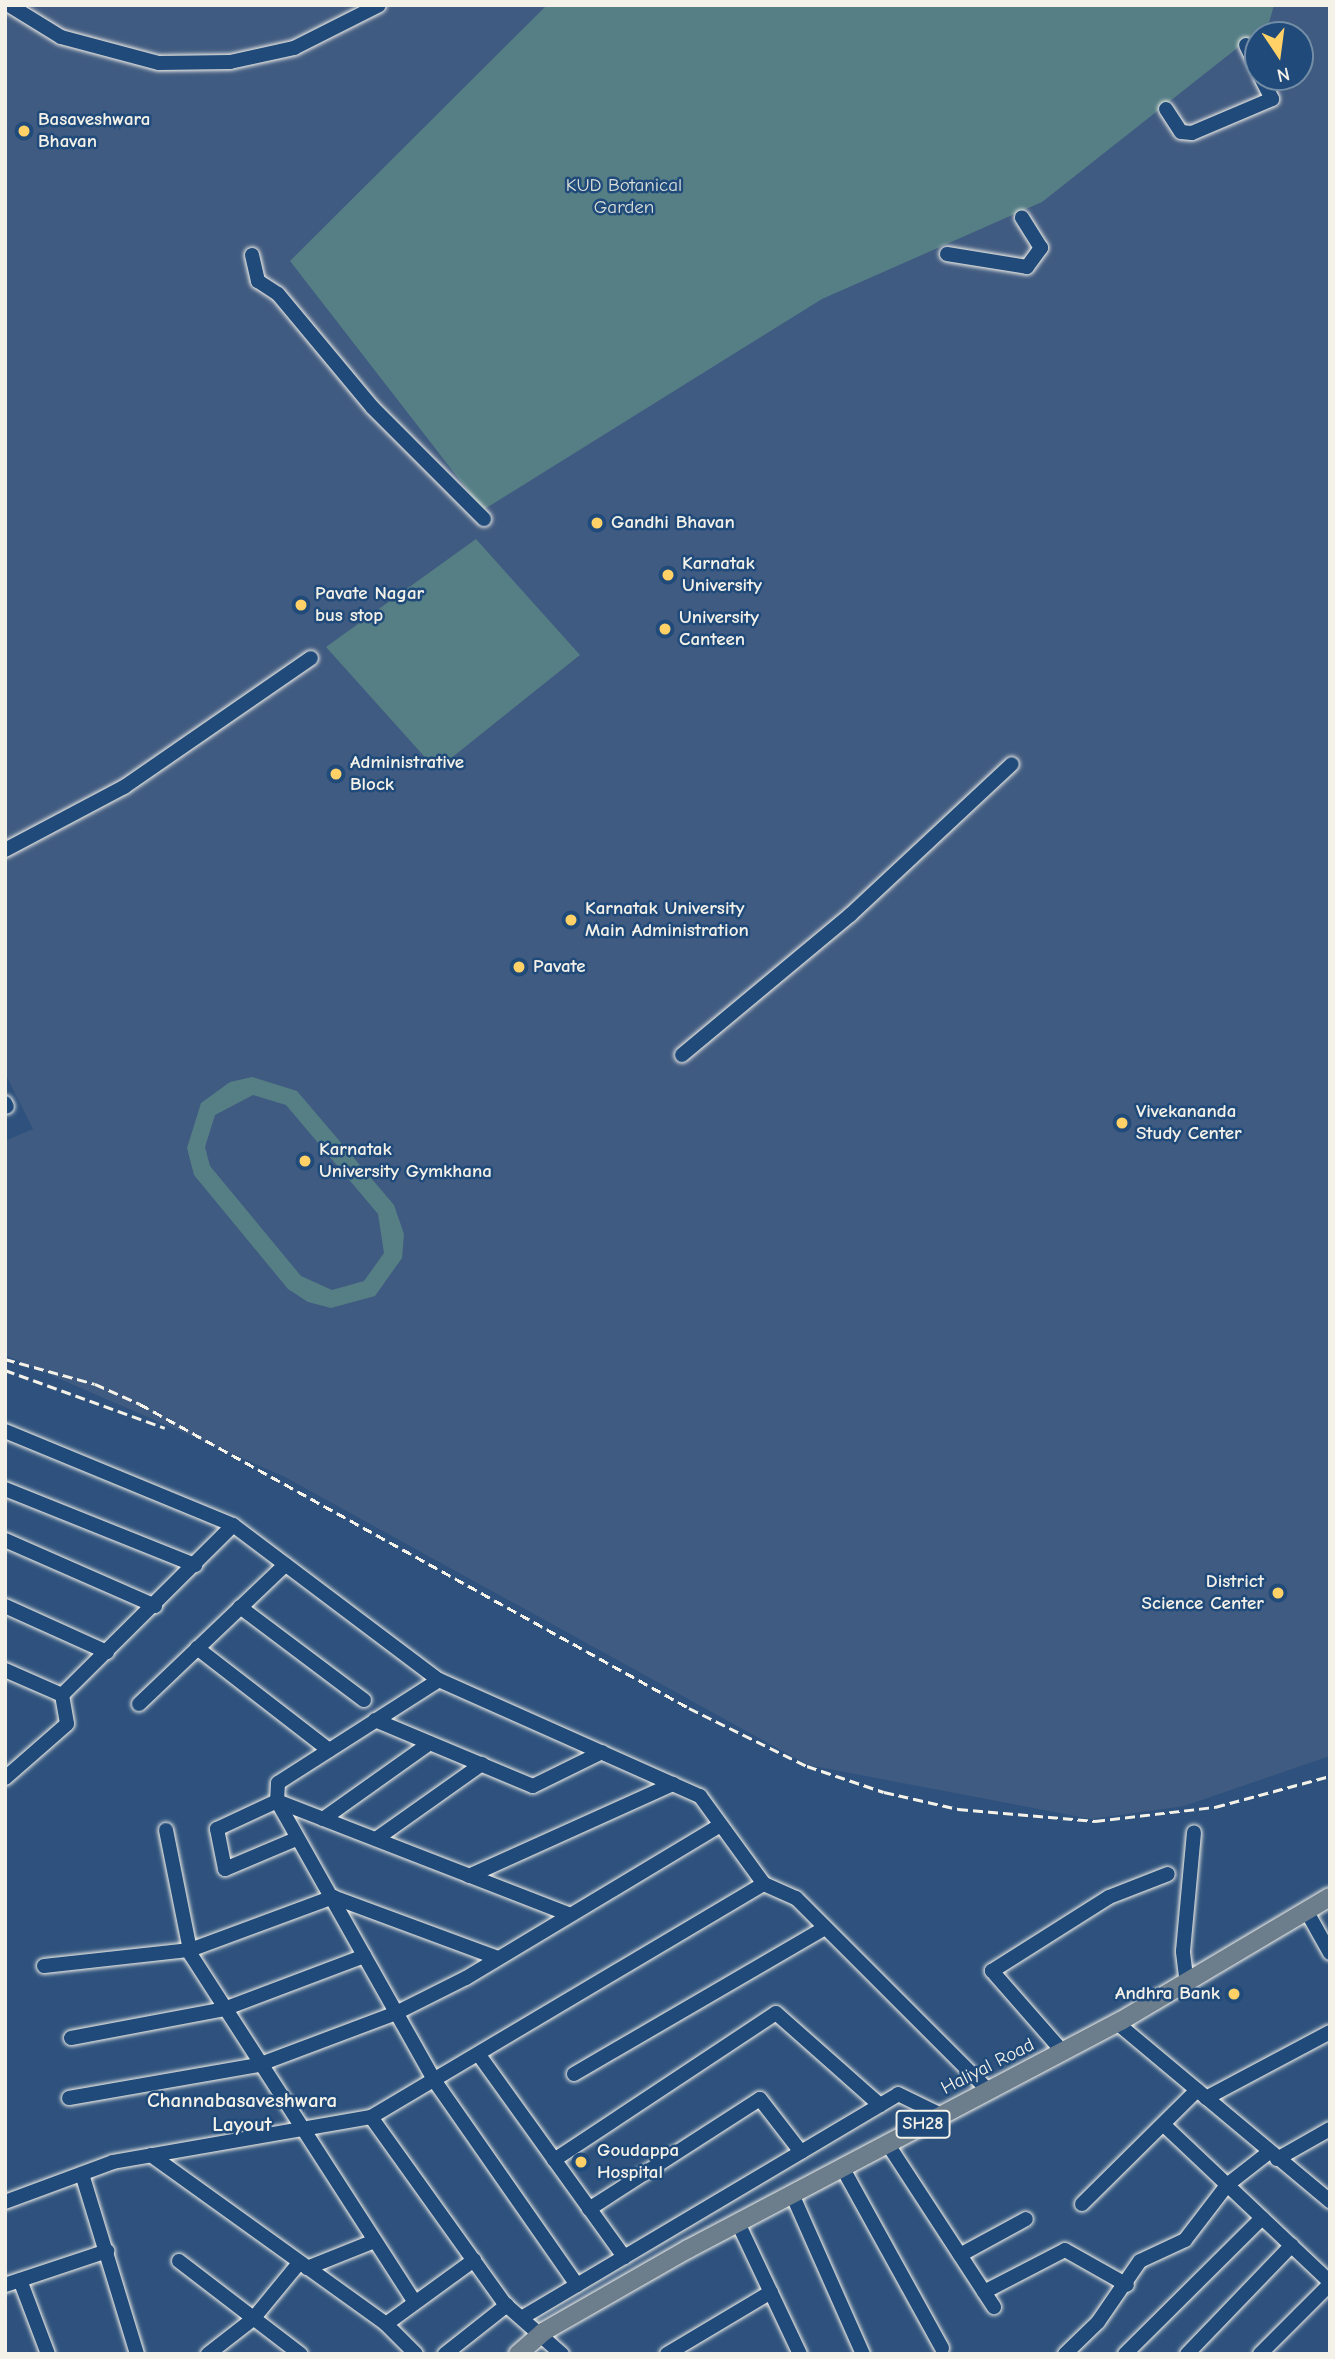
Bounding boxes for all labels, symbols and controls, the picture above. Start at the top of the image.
north arrow [1244,21,1314,91]
text: N [1275,62,1292,87]
place label: Basaveshwara Bhavan [38,109,150,153]
marker: Basaveshwara Bhavan [16,123,32,139]
park label: KUD Botanical Garden [566,175,682,219]
place label: Gandhi Bhavan [611,512,735,534]
marker: Gandhi Bhavan [589,515,605,531]
place label: Karnatak University [682,553,762,597]
marker: Karnatak University [660,567,676,583]
place label: Pavate Nagar bus stop [315,583,424,627]
marker: Pavate Nagar bus stop [293,597,309,613]
place label: University Canteen [679,607,759,651]
marker: University Canteen [657,621,673,637]
place label: Administrative Block [350,752,464,796]
marker: Administrative Block [328,766,344,782]
place label: Karnatak University Main Administration [585,898,749,942]
marker: Karnatak University Main Administration [563,912,579,928]
place label: Pavate [533,956,586,978]
marker: Pavate [511,959,527,975]
place label: Vivekananda Study Center [1136,1101,1242,1145]
marker: Vivekananda Study Center [1114,1115,1130,1131]
place label: Karnatak University Gymkhana [319,1139,492,1183]
marker: Karnatak University Gymkhana [297,1153,313,1169]
place label: District Science Center [1142,1571,1264,1615]
marker: District Science Center [1270,1585,1286,1601]
place label: Andhra Bank [1115,1983,1220,2005]
marker: Andhra Bank [1226,1986,1242,2002]
street label: Haliyal Road [938,2034,1038,2100]
district label: Channabasaveshwara Layout [147,2087,337,2137]
road number: SH28 [895,2110,951,2138]
place label: Goudappa Hospital [597,2140,679,2184]
marker: Goudappa Hospital [571,2152,591,2172]

